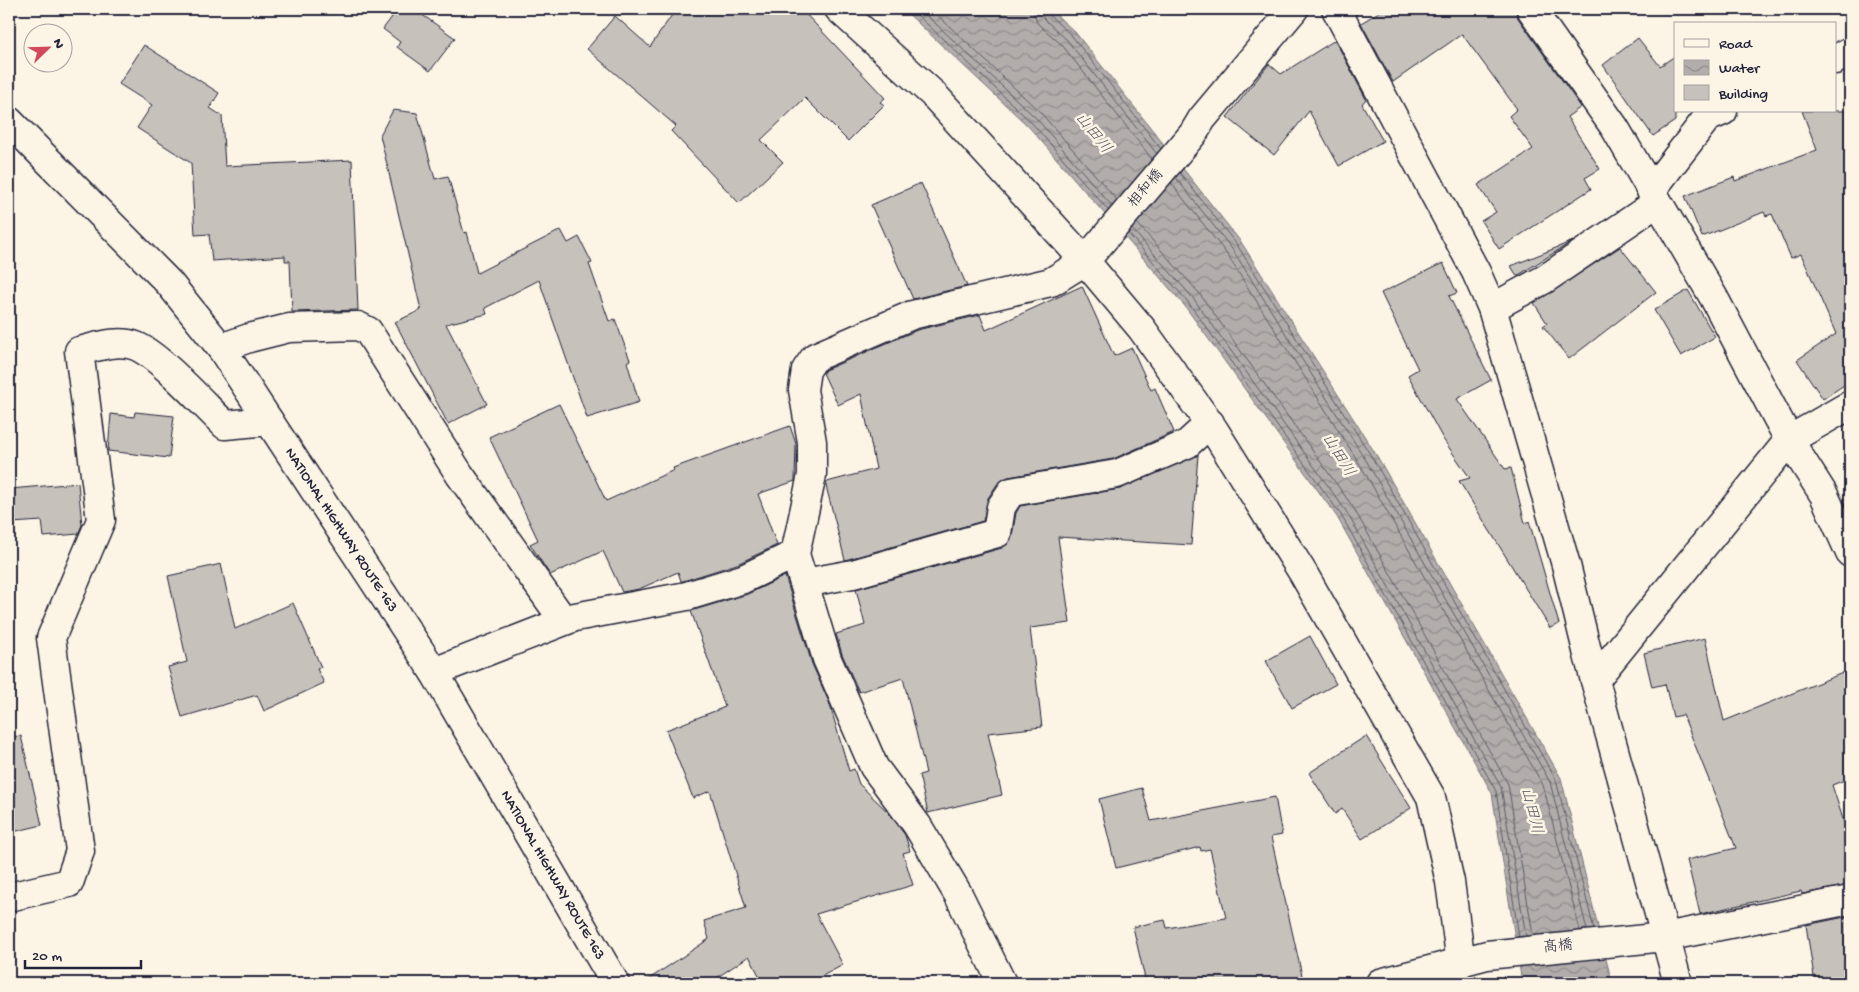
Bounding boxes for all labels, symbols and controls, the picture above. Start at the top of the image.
north arrow [22,22,72,72]
legend [1674,22,1836,112]
text: N [48,36,67,51]
text: Road [1719,36,1753,54]
text: Water [1719,60,1761,78]
text: Building [1718,86,1768,104]
water label: 山田川 [1070,109,1115,159]
street label: 相和橋 [1124,166,1168,212]
water label: 山田川 [1316,430,1359,481]
street label: NATIONAL HIGHWAY ROUTE 163 [280,445,401,616]
water label: 山田川 [1515,785,1546,837]
street label: NATIONAL HIGHWAY ROUTE 163 [496,788,609,963]
street label: 髙橋 [1542,935,1574,958]
scale bar [25,937,141,969]
text: 20 m [32,948,62,966]

